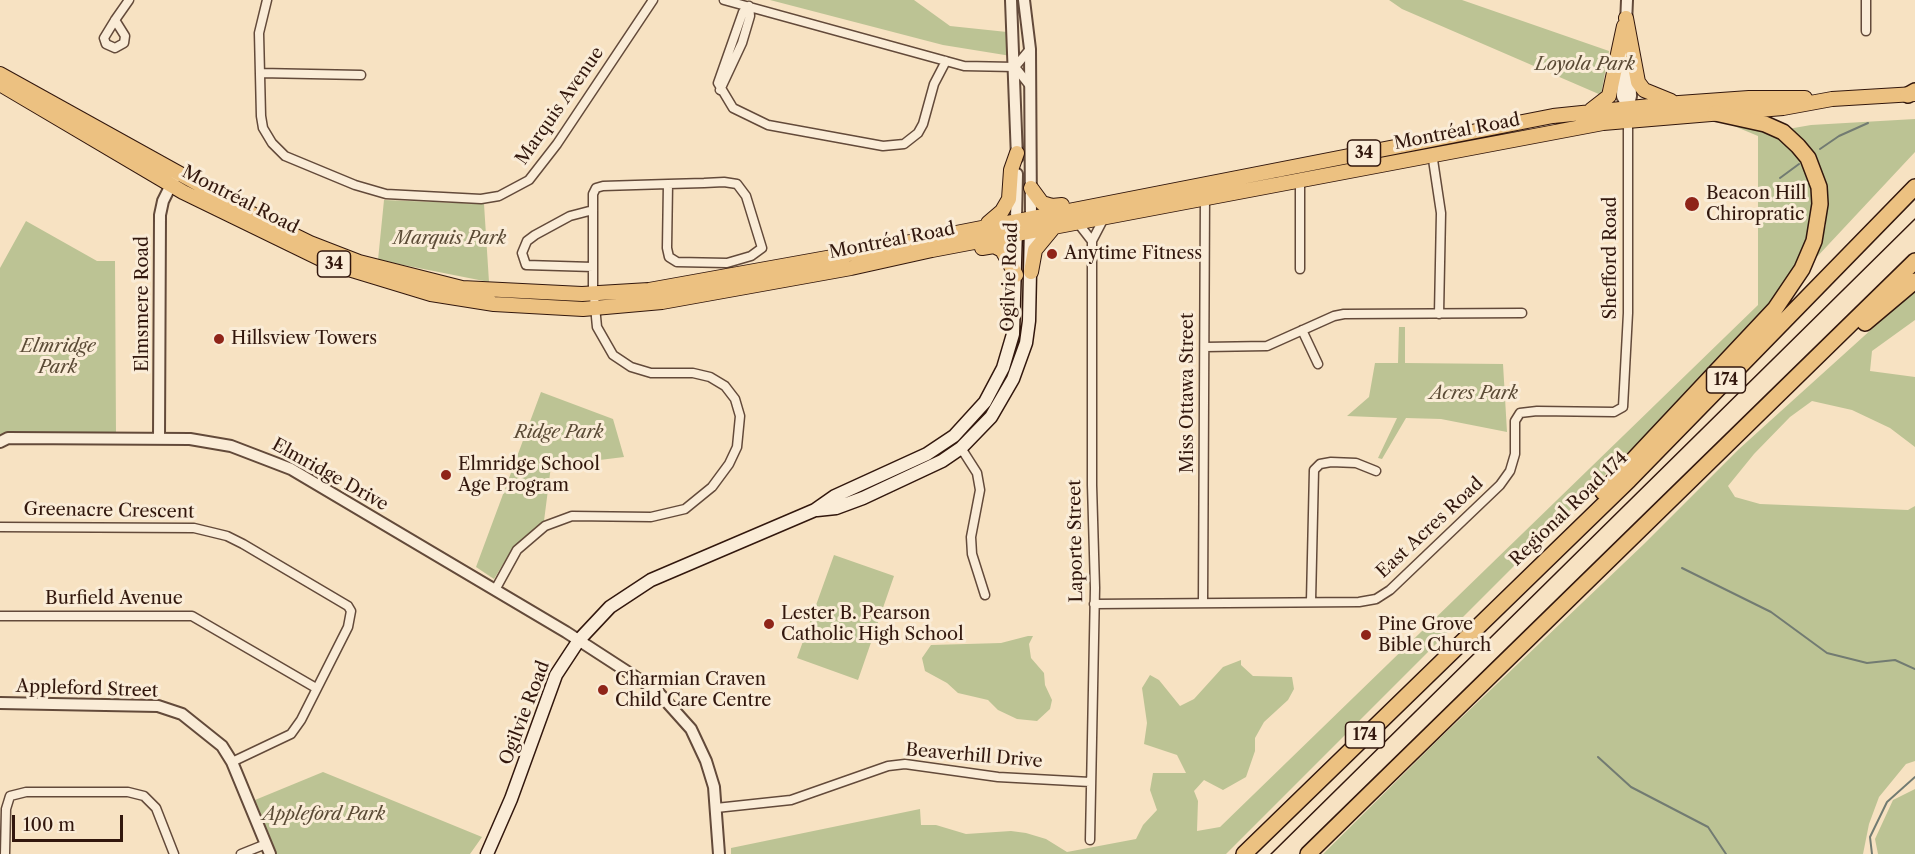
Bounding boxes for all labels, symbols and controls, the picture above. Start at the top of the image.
street label: Marquis Avenue [511,43,609,169]
park label: Loyola Park [1535,54,1635,76]
street label: Montréal Road [1392,109,1522,155]
road number: 34 [1348,140,1380,166]
street label: Montréal Road [178,161,302,239]
place label: Beacon Hill Chiropratic [1706,183,1806,226]
marker: Beacon Hill Chiropratic [1683,195,1701,213]
street label: Shefford Road [1600,197,1622,319]
street label: Montréal Road [827,218,957,264]
street label: Ogilvie Road [997,222,1023,332]
park label: Marquis Park [394,228,506,250]
street label: Elmsmere Road [132,236,154,372]
place label: Anytime Fitness [1064,243,1202,265]
marker: Anytime Fitness [1045,247,1059,261]
road number: 34 [318,251,350,277]
street label: Miss Ottawa Street [1177,313,1199,473]
place label: Hillsview Towers [231,328,377,350]
marker: Hillsview Towers [212,332,226,346]
park label: Elmridge Park [20,336,96,378]
road number: 174 [1706,367,1746,393]
park label: Acres Park [1430,383,1518,405]
park label: Ridge Park [514,422,604,444]
street label: Elmridge Drive [268,434,392,516]
street label: Regional Road 174 [1506,447,1632,571]
place label: Elmridge School Age Program [458,454,600,496]
marker: Elmridge School Age Program [439,468,453,482]
street label: East Acres Road [1372,473,1488,583]
street label: Laporte Street [1064,479,1088,603]
street label: Greenacre Crescent [23,499,195,523]
street label: Burfield Avenue [45,588,183,610]
place label: Lester B. Pearson Catholic High School [781,603,963,646]
place label: Pine Grove Bible Church [1378,614,1491,656]
marker: Lester B. Pearson Catholic High School [762,617,776,631]
marker: Pine Grove Bible Church [1359,628,1373,642]
street label: Ogilvie Road [495,658,555,768]
place label: Charmian Craven Child Care Centre [615,669,771,712]
street label: Appleford Street [16,676,158,702]
marker: Charmian Craven Child Care Centre [596,683,610,697]
road number: 174 [1346,722,1384,748]
street label: Beaverhill Drive [905,739,1043,773]
scale bar [15,803,126,841]
park label: Appleford Park [263,804,385,826]
text: 100 m [23,814,75,836]

